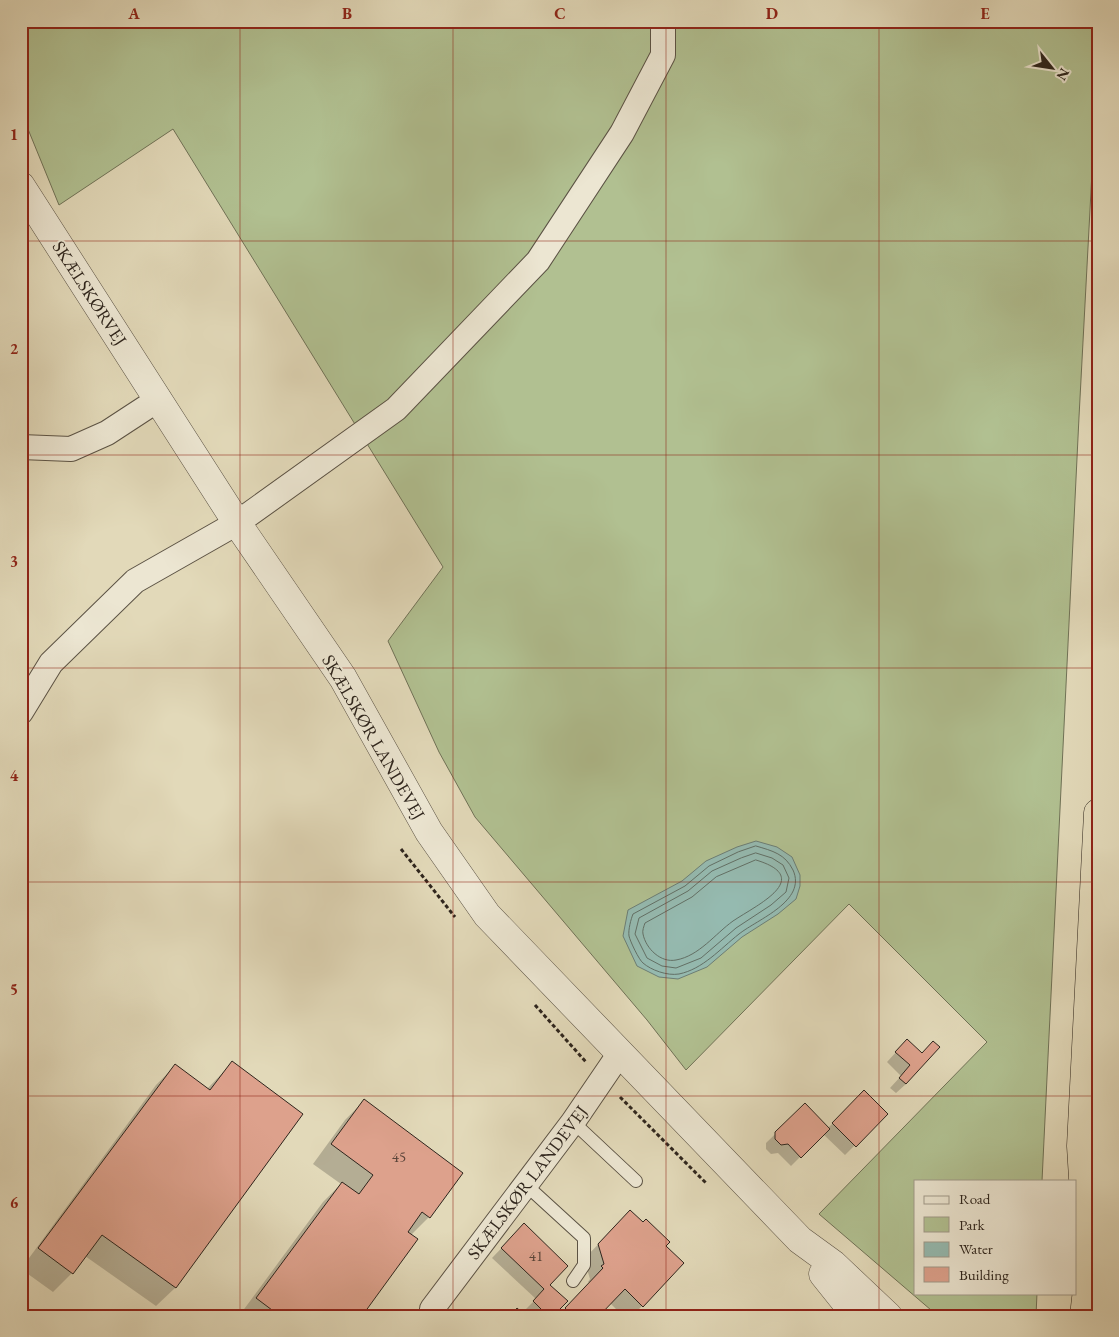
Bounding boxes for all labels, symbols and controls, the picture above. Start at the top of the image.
text: A [127,3,140,24]
text: B [342,3,352,24]
text: C [554,3,566,24]
text: D [766,3,778,24]
text: E [980,3,990,24]
north arrow [1026,42,1076,92]
text: N [1052,65,1074,84]
text: 1 [10,124,18,145]
street label: SKÆLSKØRVEJ [48,236,132,350]
text: 2 [10,338,19,359]
text: 3 [10,551,18,572]
street label: SKÆLSKØR LANDEVEJ [317,650,431,824]
text: 4 [10,765,19,786]
text: 5 [10,979,18,1000]
street label: SKÆLSKØR LANDEVEJ [462,1100,592,1264]
house number: 45 [392,1147,406,1166]
legend [914,1180,1076,1294]
text: Road [959,1189,991,1208]
text: 6 [10,1192,19,1213]
text: Park [959,1215,986,1234]
text: Water [959,1239,993,1258]
house number: 41 [529,1246,543,1265]
text: Building [959,1265,1009,1284]

